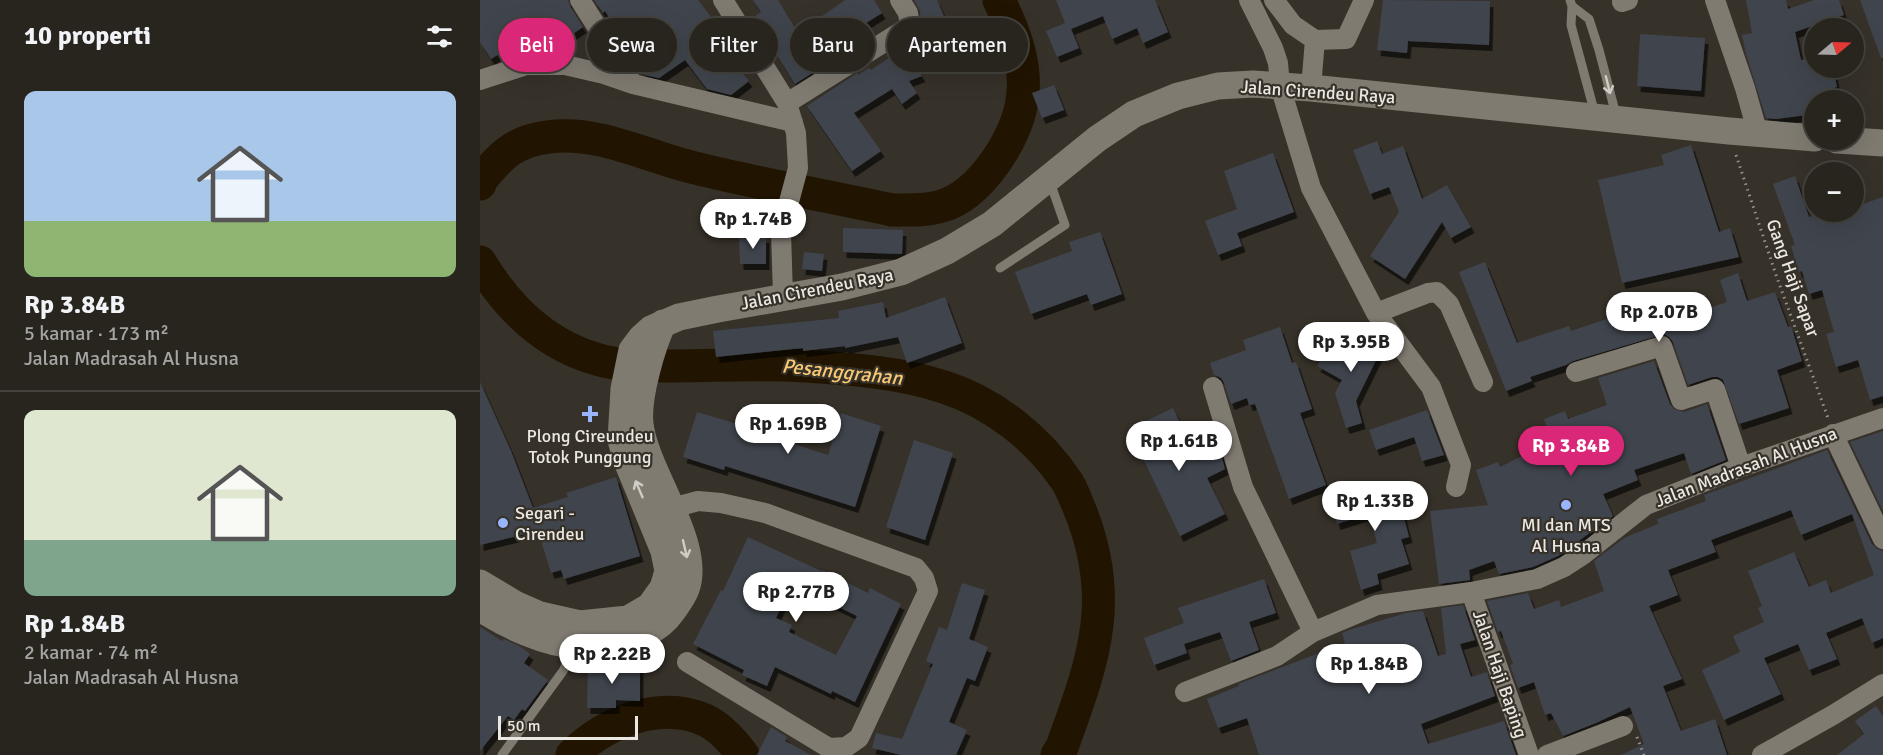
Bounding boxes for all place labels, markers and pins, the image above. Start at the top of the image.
pin: Rp 1.74B [691,199,815,250]
pin: Rp 2.07B [1597,292,1721,343]
pin: Rp 3.95B [1289,322,1413,373]
pin: Rp 1.69B [726,404,850,455]
marker: Plong Cireundeu Totok Punggung [581,405,599,423]
pin: Rp 1.61B [1117,421,1241,472]
place label: Plong Cireundeu Totok Punggung [526,425,654,468]
pin: Rp 3.84B [1509,426,1633,477]
pin: Rp 1.33B [1313,481,1437,532]
marker: MI dan MTS Al Husna [1559,498,1573,512]
place label: Segari - Cirendeu [515,502,584,545]
place label: MI dan MTS Al Husna [1521,514,1611,557]
marker: Segari - Cirendeu [496,516,510,530]
pin: Rp 2.77B [734,572,858,623]
pin: Rp 2.22B [550,634,674,685]
pin: Rp 1.84B [1307,644,1431,695]

